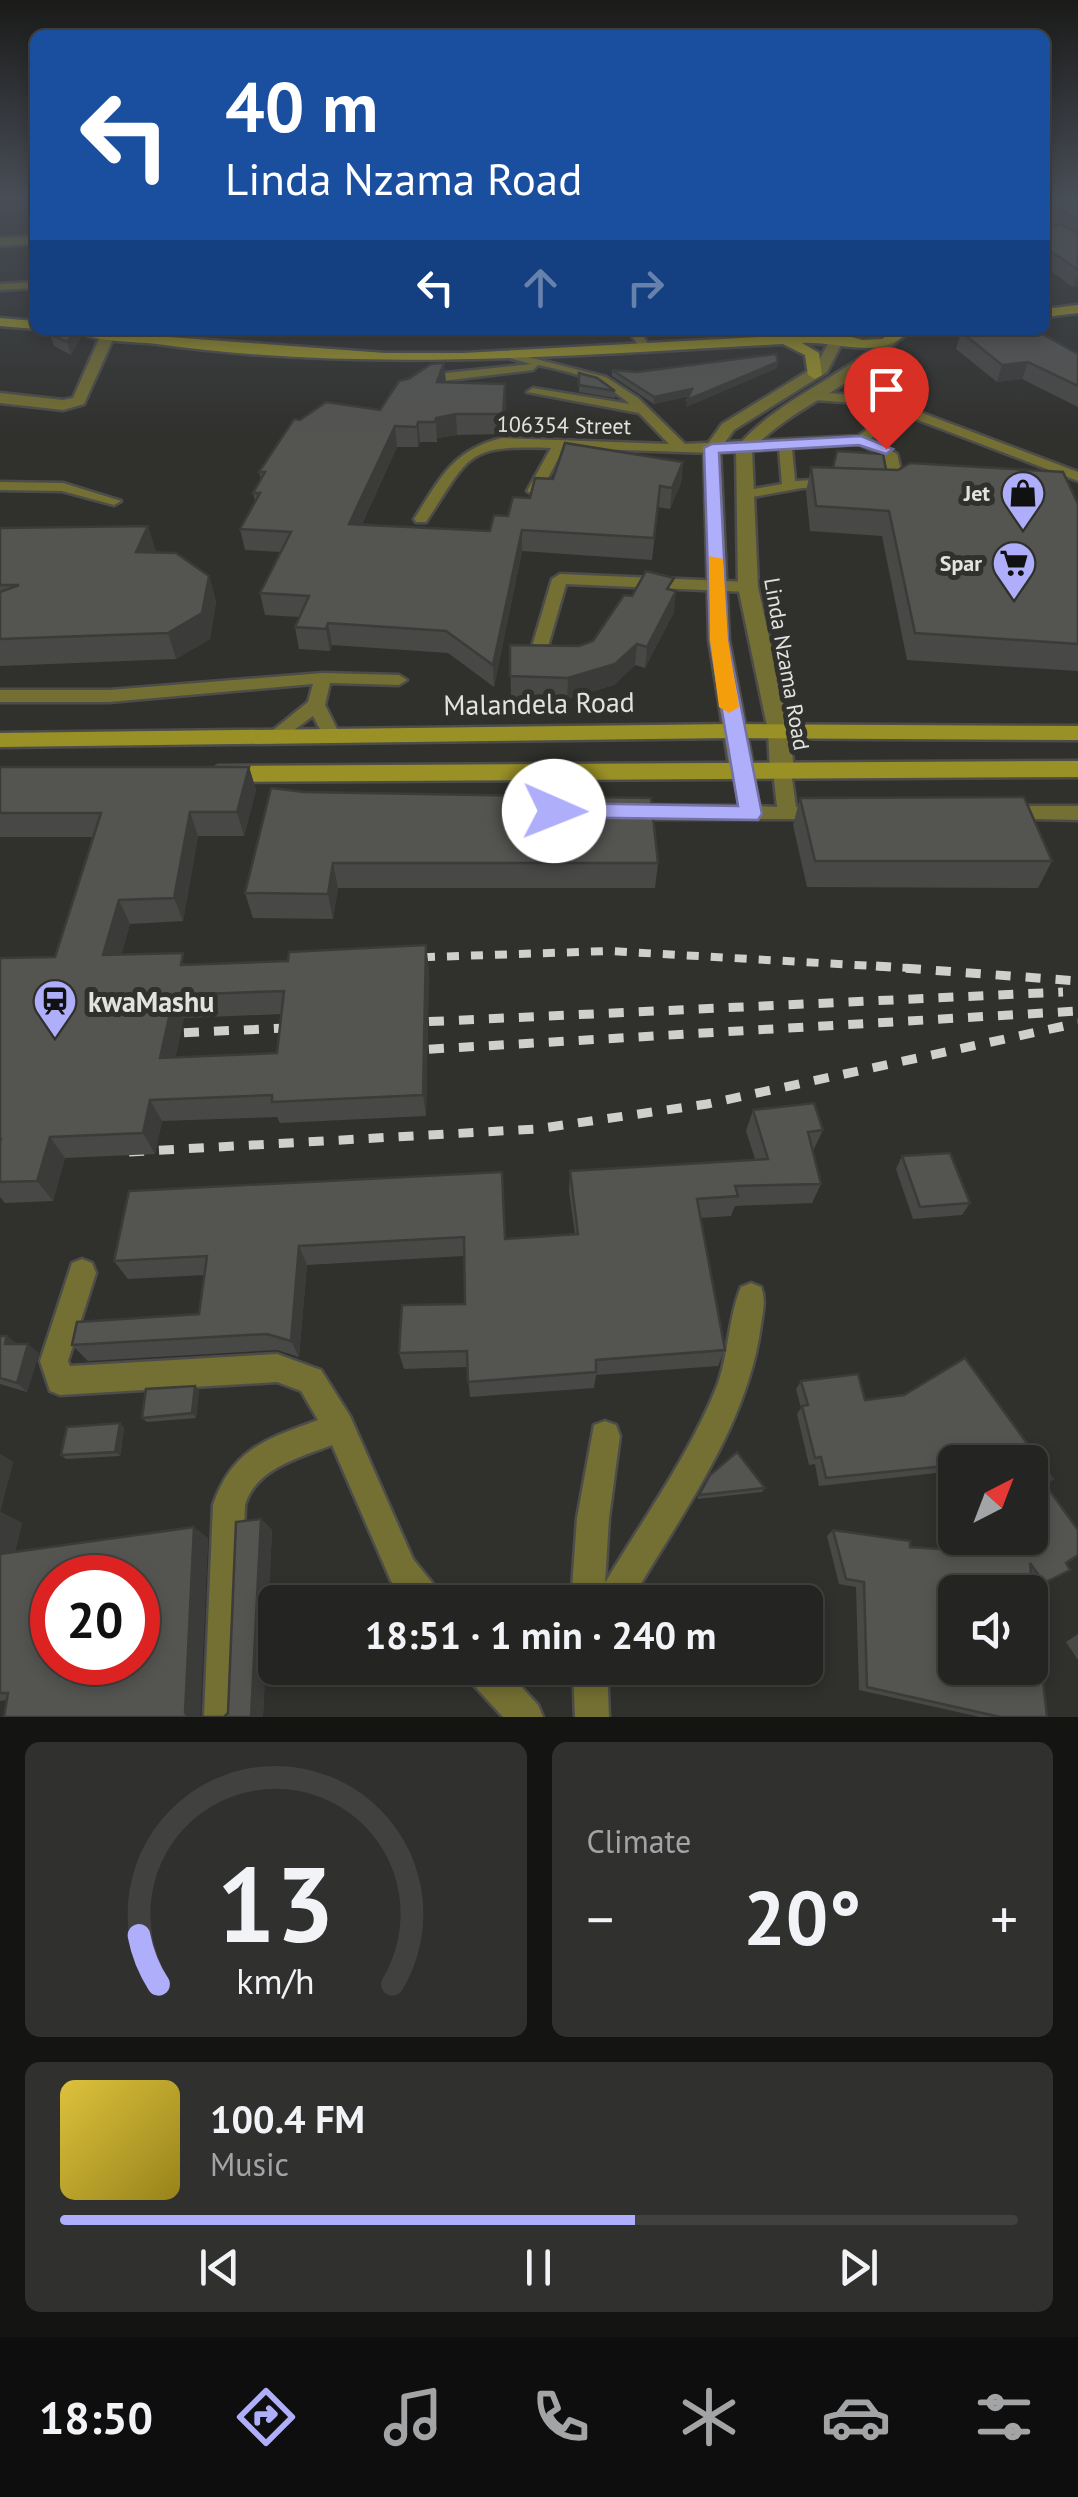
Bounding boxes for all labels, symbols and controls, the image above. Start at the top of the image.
text: 40 m [225,61,378,151]
icon: left [60,70,190,200]
text: Linda Nzama Road [225,149,582,207]
icon: left [408,260,463,315]
icon: ahead [513,260,568,315]
icon: right [618,260,673,315]
pin [844,347,929,450]
icon: arrive [859,362,914,417]
street label: 106354 Street [497,410,632,440]
shop icon: Jet [1000,470,1046,531]
place label: Jet [963,479,990,507]
supermarket icon: Spar [991,540,1037,601]
place label: Spar [940,549,982,577]
street label: Linda Nzama Road [758,576,816,752]
street label: Malandela Road [443,683,635,723]
position arrow [502,759,606,863]
station icon: kwaMashu [32,978,78,1039]
place label: kwaMashu [88,983,214,1020]
north arrow [938,1445,1048,1555]
map controls [938,1445,1048,1685]
speed limit sign: 20 [30,1555,160,1685]
button: sound [938,1575,1048,1685]
text: 18:51 · 1 min · 240 m [365,1610,716,1659]
text: Climate [587,1820,691,1862]
text: 13 [217,1836,335,1971]
text: 20° [743,1869,861,1966]
text: − [587,1883,614,1954]
text: + [990,1883,1018,1954]
text: km/h [237,1958,315,2004]
text: 100.4 FM [210,2094,365,2143]
text: Music [210,2143,289,2185]
icon: previous [192,2240,247,2295]
icon: pause [511,2240,566,2295]
icon: next [831,2240,886,2295]
icon: directions [231,2382,301,2452]
icon: music [378,2382,448,2452]
icon: phone [526,2382,596,2452]
icon: climate [674,2382,744,2452]
icon: car [821,2382,891,2452]
icon: filters [969,2382,1039,2452]
text: 18:50 [39,2388,153,2446]

